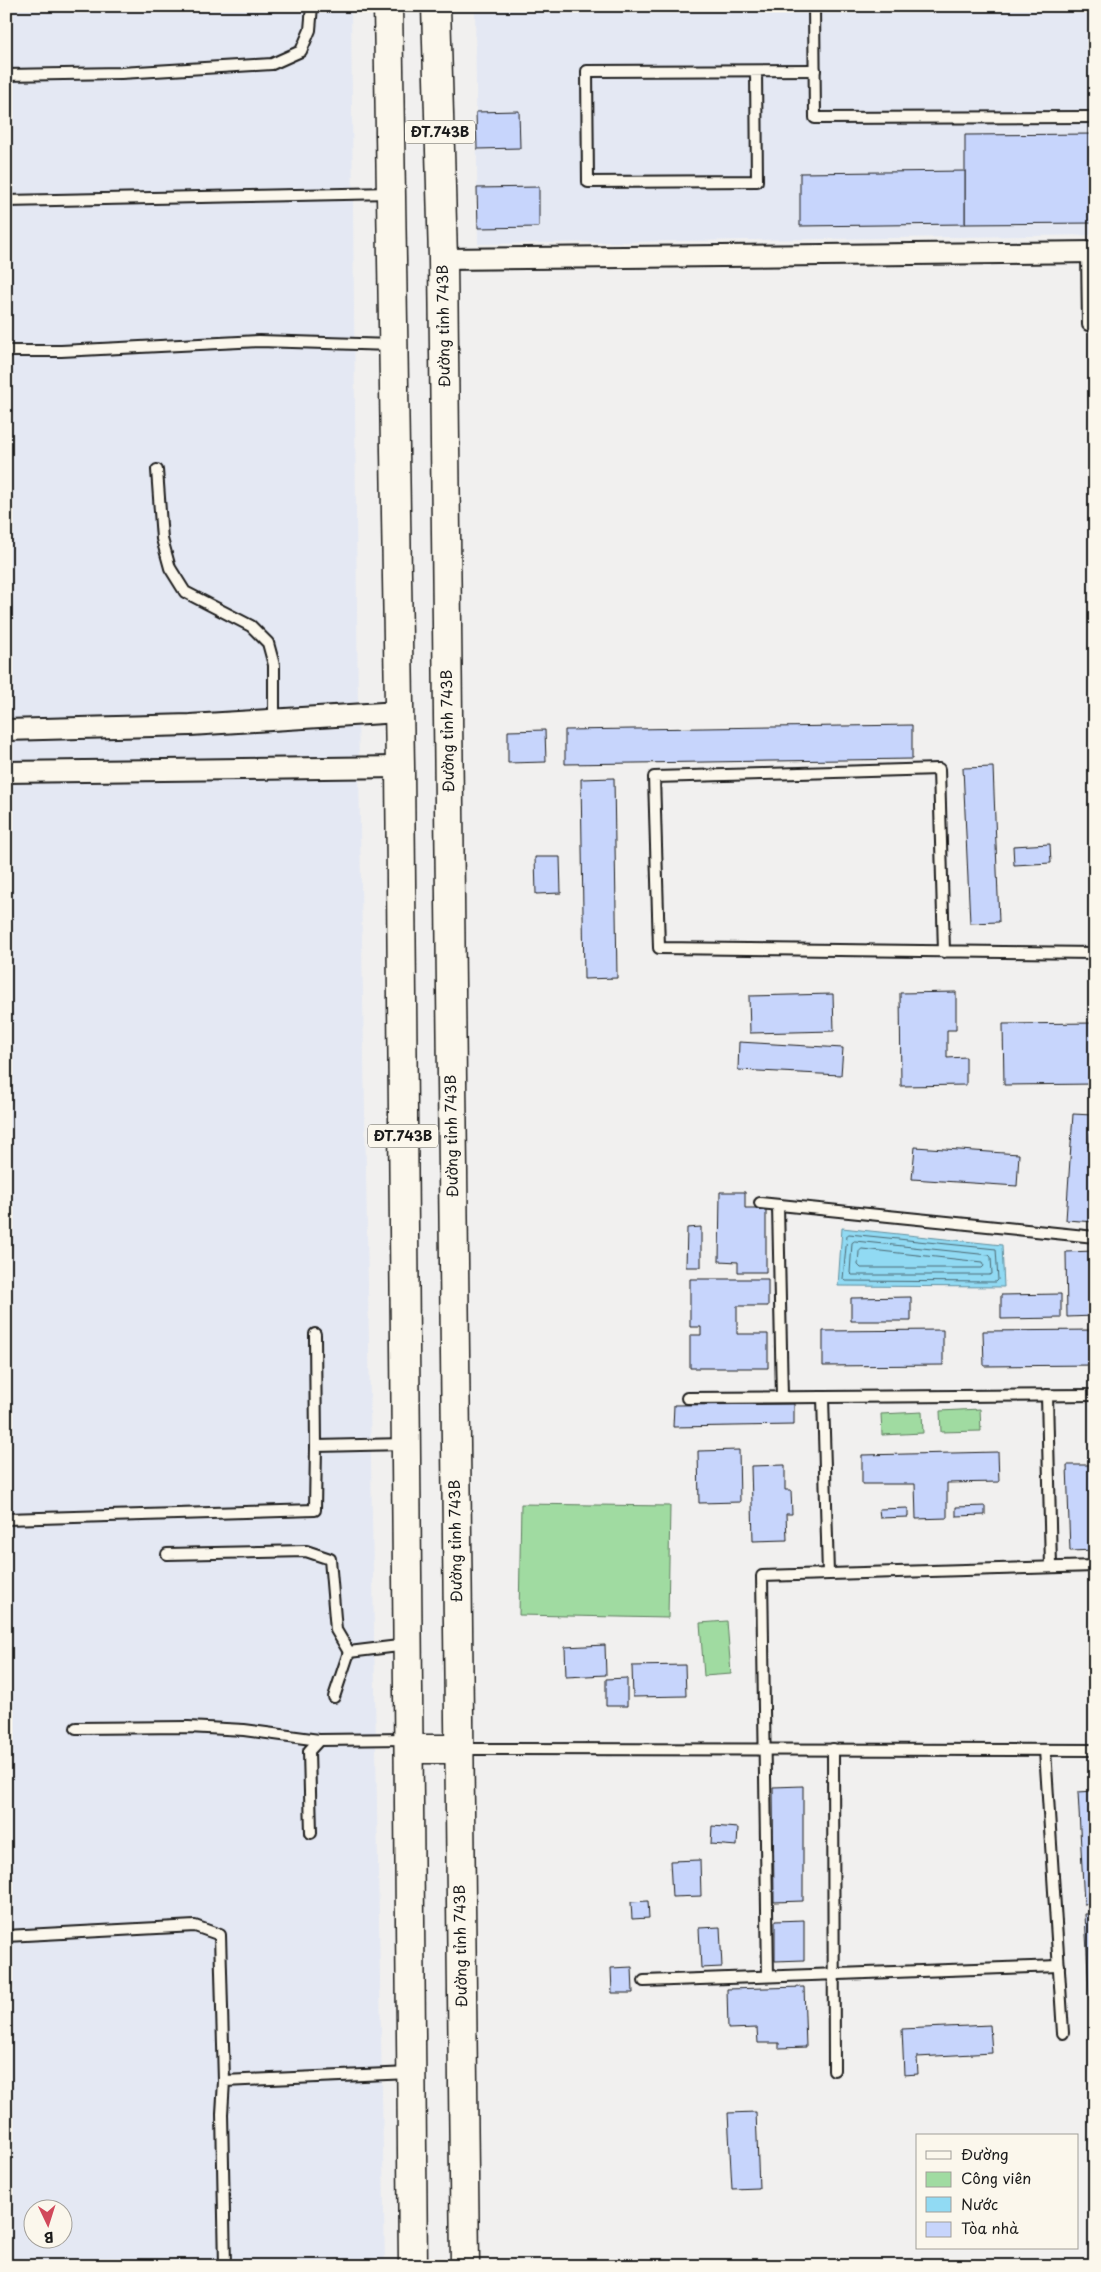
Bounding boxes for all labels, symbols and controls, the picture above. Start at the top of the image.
road number: ĐT.743B [405,120,475,144]
street label: Đường tỉnh 743B [430,264,455,388]
street label: Đường tỉnh 743B [434,669,459,793]
street label: Đường tỉnh 743B [438,1074,463,1198]
road number: ĐT.743B [368,1124,438,1148]
street label: Đường tỉnh 743B [442,1479,467,1603]
street label: Đường tỉnh 743B [447,1884,472,2008]
legend [916,2134,1078,2250]
text: Đường [961,2142,1009,2165]
text: Công viên [961,2166,1031,2189]
text: Nước [961,2192,998,2215]
north arrow [22,2200,72,2250]
text: Tòa nhà [961,2216,1019,2239]
text: B [43,2227,54,2248]

